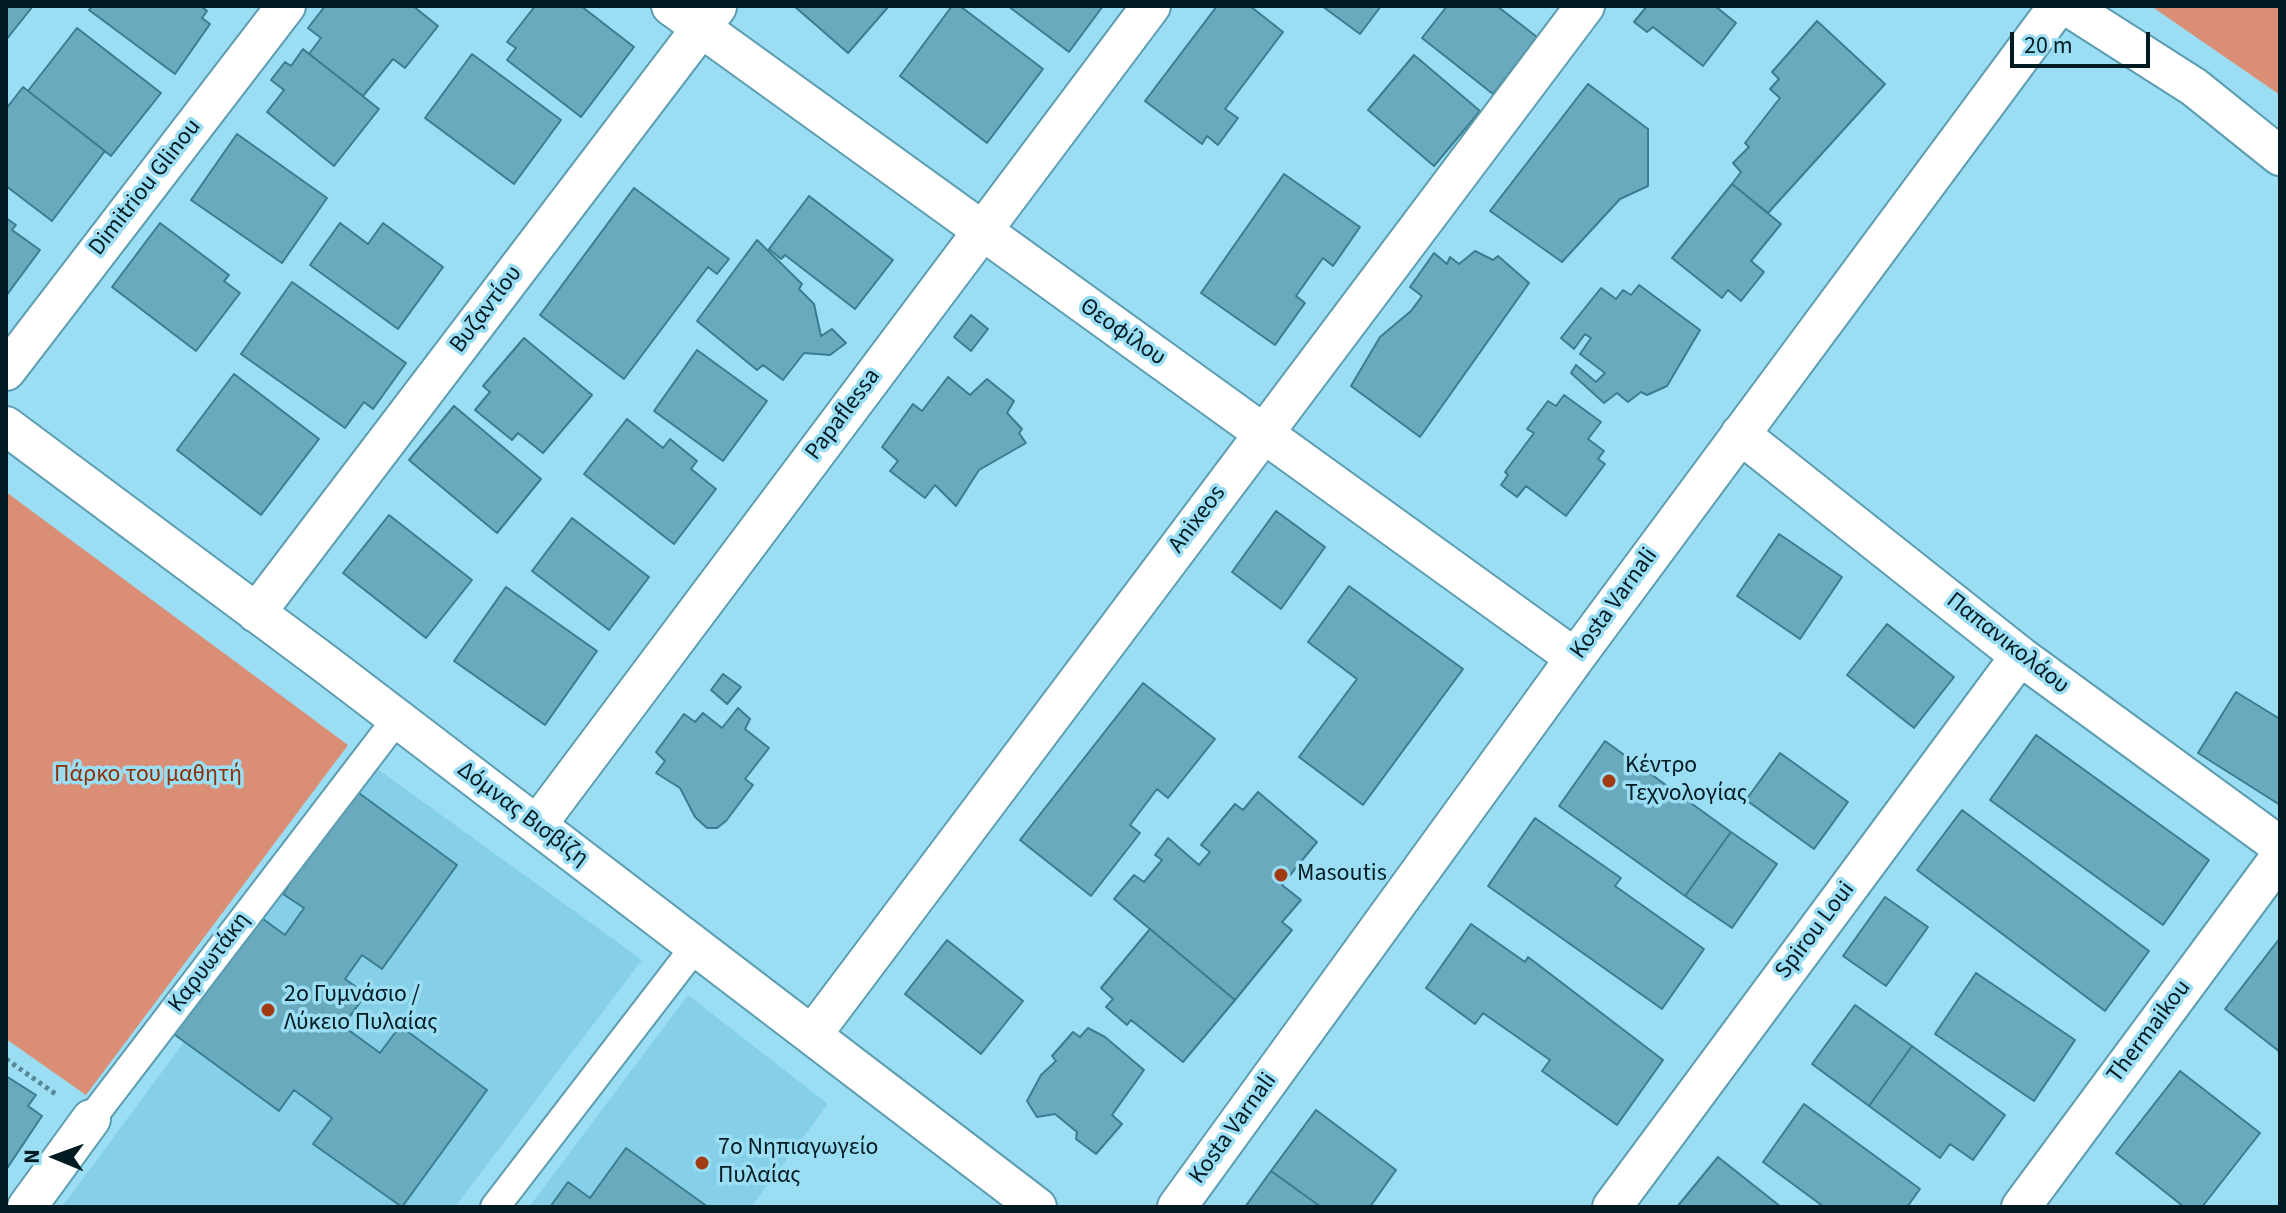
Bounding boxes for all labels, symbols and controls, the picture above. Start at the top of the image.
scale bar [2014,16,2154,66]
text: 20 m [2024,28,2073,63]
street label: Dimitriou Glinou [84,114,208,262]
street label: Βυζαντίου [445,261,529,359]
street label: Θεοφίλου [1073,293,1171,373]
street label: Papaflessa [800,364,888,466]
street label: Anixeos [1163,480,1233,560]
street label: Kosta Varnali [1565,543,1665,665]
street label: Παπανικολάου [1940,587,2074,701]
place label: Κέντρο Τεχνολογίας [1625,753,1747,809]
street label: Δόμνας Βισβίζη [451,756,593,874]
park label: Πάρκο του μαθητή [54,762,242,790]
marker: Κέντρο Τεχνολογίας [1600,772,1618,790]
place label: Masoutis [1297,861,1387,889]
marker: Masoutis [1272,866,1290,884]
street label: Spirou Loui [1770,877,1862,985]
street label: Καρυωτάκη [163,907,257,1019]
street label: Thermaikou [2102,975,2198,1089]
place label: 2o Γυμνάσιο / Λύκειο Πυλαίας [284,982,438,1038]
marker: 2o Γυμνάσιο / Λύκειο Πυλαίας [259,1001,277,1019]
street label: Kosta Varnali [1184,1068,1284,1190]
north arrow [16,1117,96,1197]
place label: 7ο Νηπιαγωγείο Πυλαίας [718,1135,878,1191]
text: N [16,1149,48,1164]
marker: 7ο Νηπιαγωγείο Πυλαίας [693,1154,711,1172]

